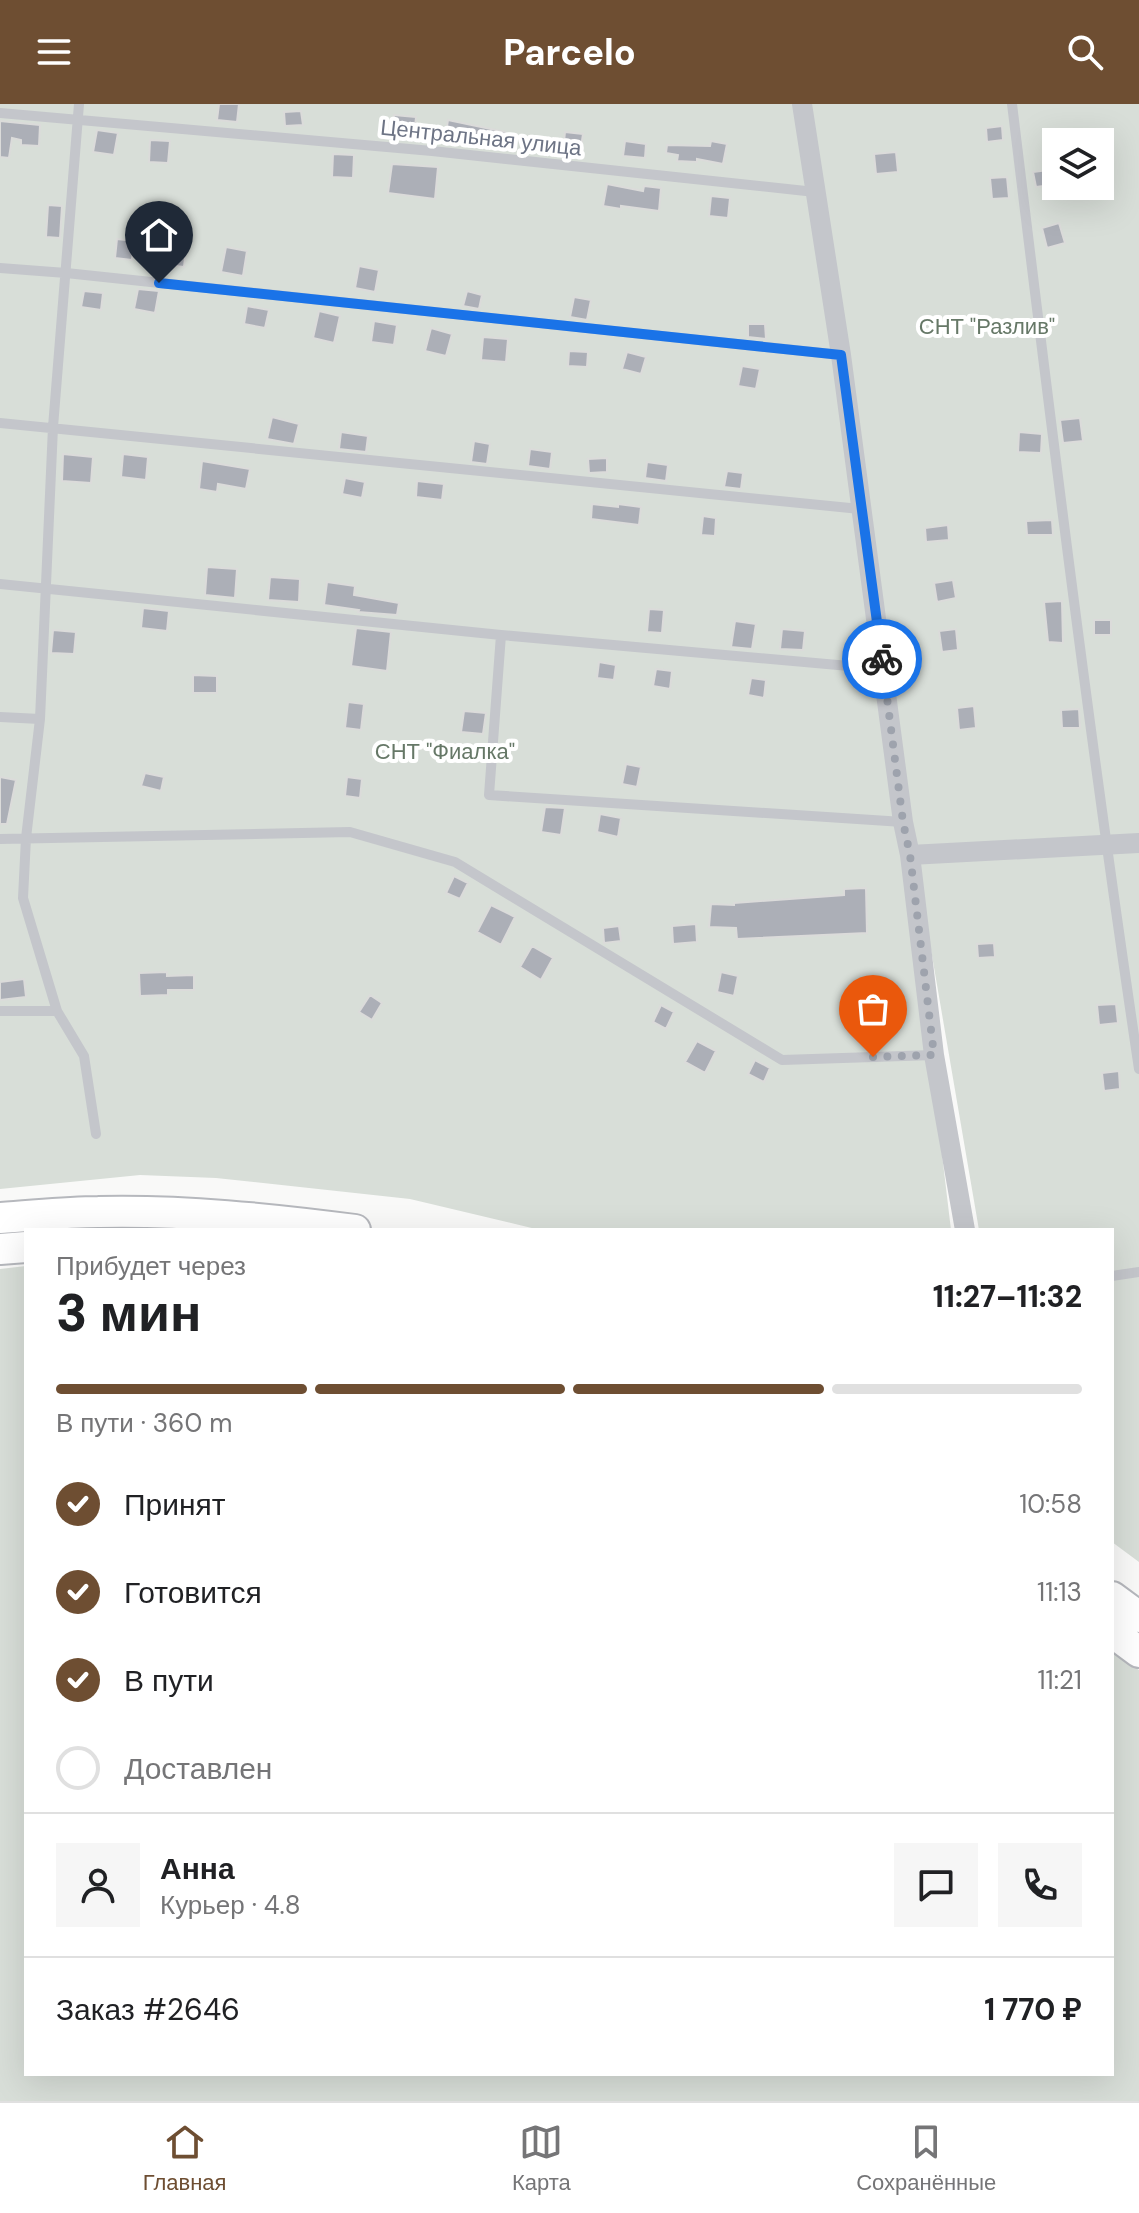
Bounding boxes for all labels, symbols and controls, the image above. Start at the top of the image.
text: Parcelo [503,29,636,76]
icon: menu [32,30,76,74]
icon: search [1063,30,1107,74]
street label: Центральная улица [379,113,584,163]
map controls [1042,128,1114,200]
button: layers [1042,128,1114,200]
pin [125,201,193,283]
icon: home [137,213,181,257]
park label: СНТ "Разлив" [919,312,1055,341]
courier [842,619,922,699]
icon: bike [860,637,904,681]
park label: СНТ "Фиалка" [375,737,515,766]
pin [839,975,907,1057]
icon: bag [851,987,895,1031]
text: Прибудет через [56,1249,246,1283]
text: 11:27–11:32 [933,1277,1082,1316]
text: 3 мин [56,1279,201,1347]
text: В пути · 360 m [56,1406,232,1440]
icon: check [56,1482,100,1526]
text: Принят [124,1485,226,1524]
text: 10:58 [1019,1487,1082,1521]
icon: check [56,1570,100,1614]
text: Готовится [124,1573,262,1612]
text: 11:13 [1037,1575,1082,1609]
icon: check [56,1658,100,1702]
text: В пути [124,1661,214,1700]
text: 11:21 [1037,1663,1082,1697]
text: Доставлен [124,1749,272,1788]
button: person [56,1843,140,1927]
button: chat [894,1843,978,1927]
button: phone [998,1843,1082,1927]
text: Анна [160,1849,235,1888]
text: Курьер · 4.8 [160,1888,301,1922]
text: Заказ #2646 [56,1990,240,2029]
text: 1 770 ₽ [984,1990,1082,2029]
tab: Главная [143,2120,226,2197]
tab: Карта [512,2120,571,2197]
tab: Сохранённые [856,2120,996,2197]

